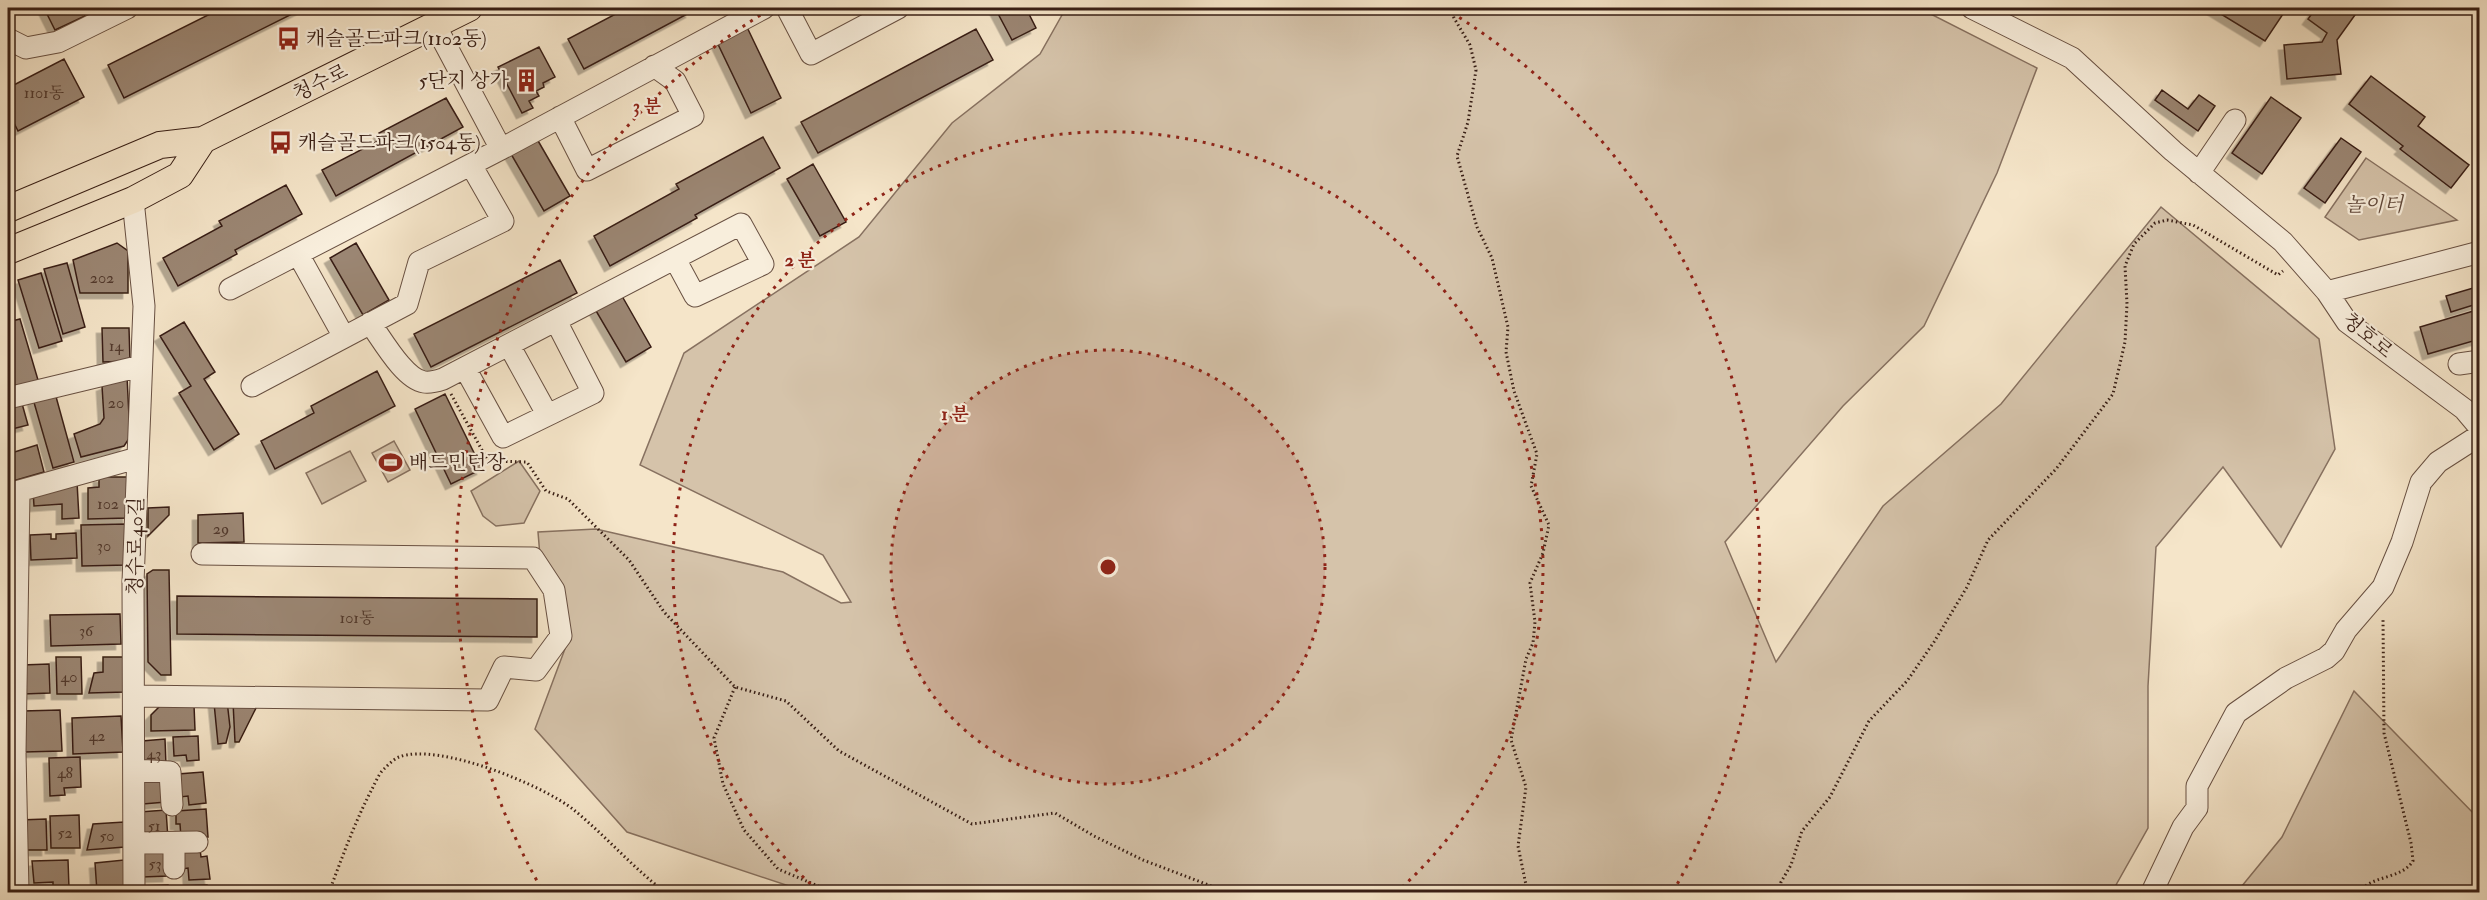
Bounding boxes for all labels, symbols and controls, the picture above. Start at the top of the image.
bus stop icon: 캐슬골드파크(1102동) [275,25,301,51]
place label: 캐슬골드파크(1102동) [306,26,487,51]
street label: 청수로 [289,59,352,106]
building icon: 5단지 상가 [514,67,540,93]
place label: 5단지 상가 [419,68,510,93]
house number: 1101동 [24,83,65,103]
text: 3 분 [633,95,662,118]
bus stop icon: 캐슬골드파크(1504동) [267,129,293,155]
place label: 캐슬골드파크(1504동) [298,130,481,155]
park label: 놀이터 [2345,192,2405,217]
text: 2 분 [785,249,816,272]
house number: 202 [90,268,114,288]
street label: 청호로 [2337,307,2398,364]
house number: 14 [109,336,125,356]
house number: 20 [108,393,124,413]
text: 1 분 [941,403,969,426]
sports icon: 배드민턴장 [378,449,404,475]
place label: 배드민턴장 [409,450,506,475]
house number: 102 [97,494,119,514]
street label: 청수로40길 [122,497,149,595]
house number: 29 [213,519,229,539]
house number: 30 [97,536,111,556]
centre of rings [1098,557,1118,577]
house number: 101동 [340,608,375,628]
house number: 36 [79,621,94,641]
house number: 40 [61,667,77,687]
house number: 42 [89,726,105,746]
house number: 43 [147,744,161,764]
house number: 48 [57,763,74,783]
house number: 51 [148,816,160,836]
house number: 52 [57,823,73,843]
house number: 50 [99,826,115,846]
house number: 53 [148,854,162,874]

